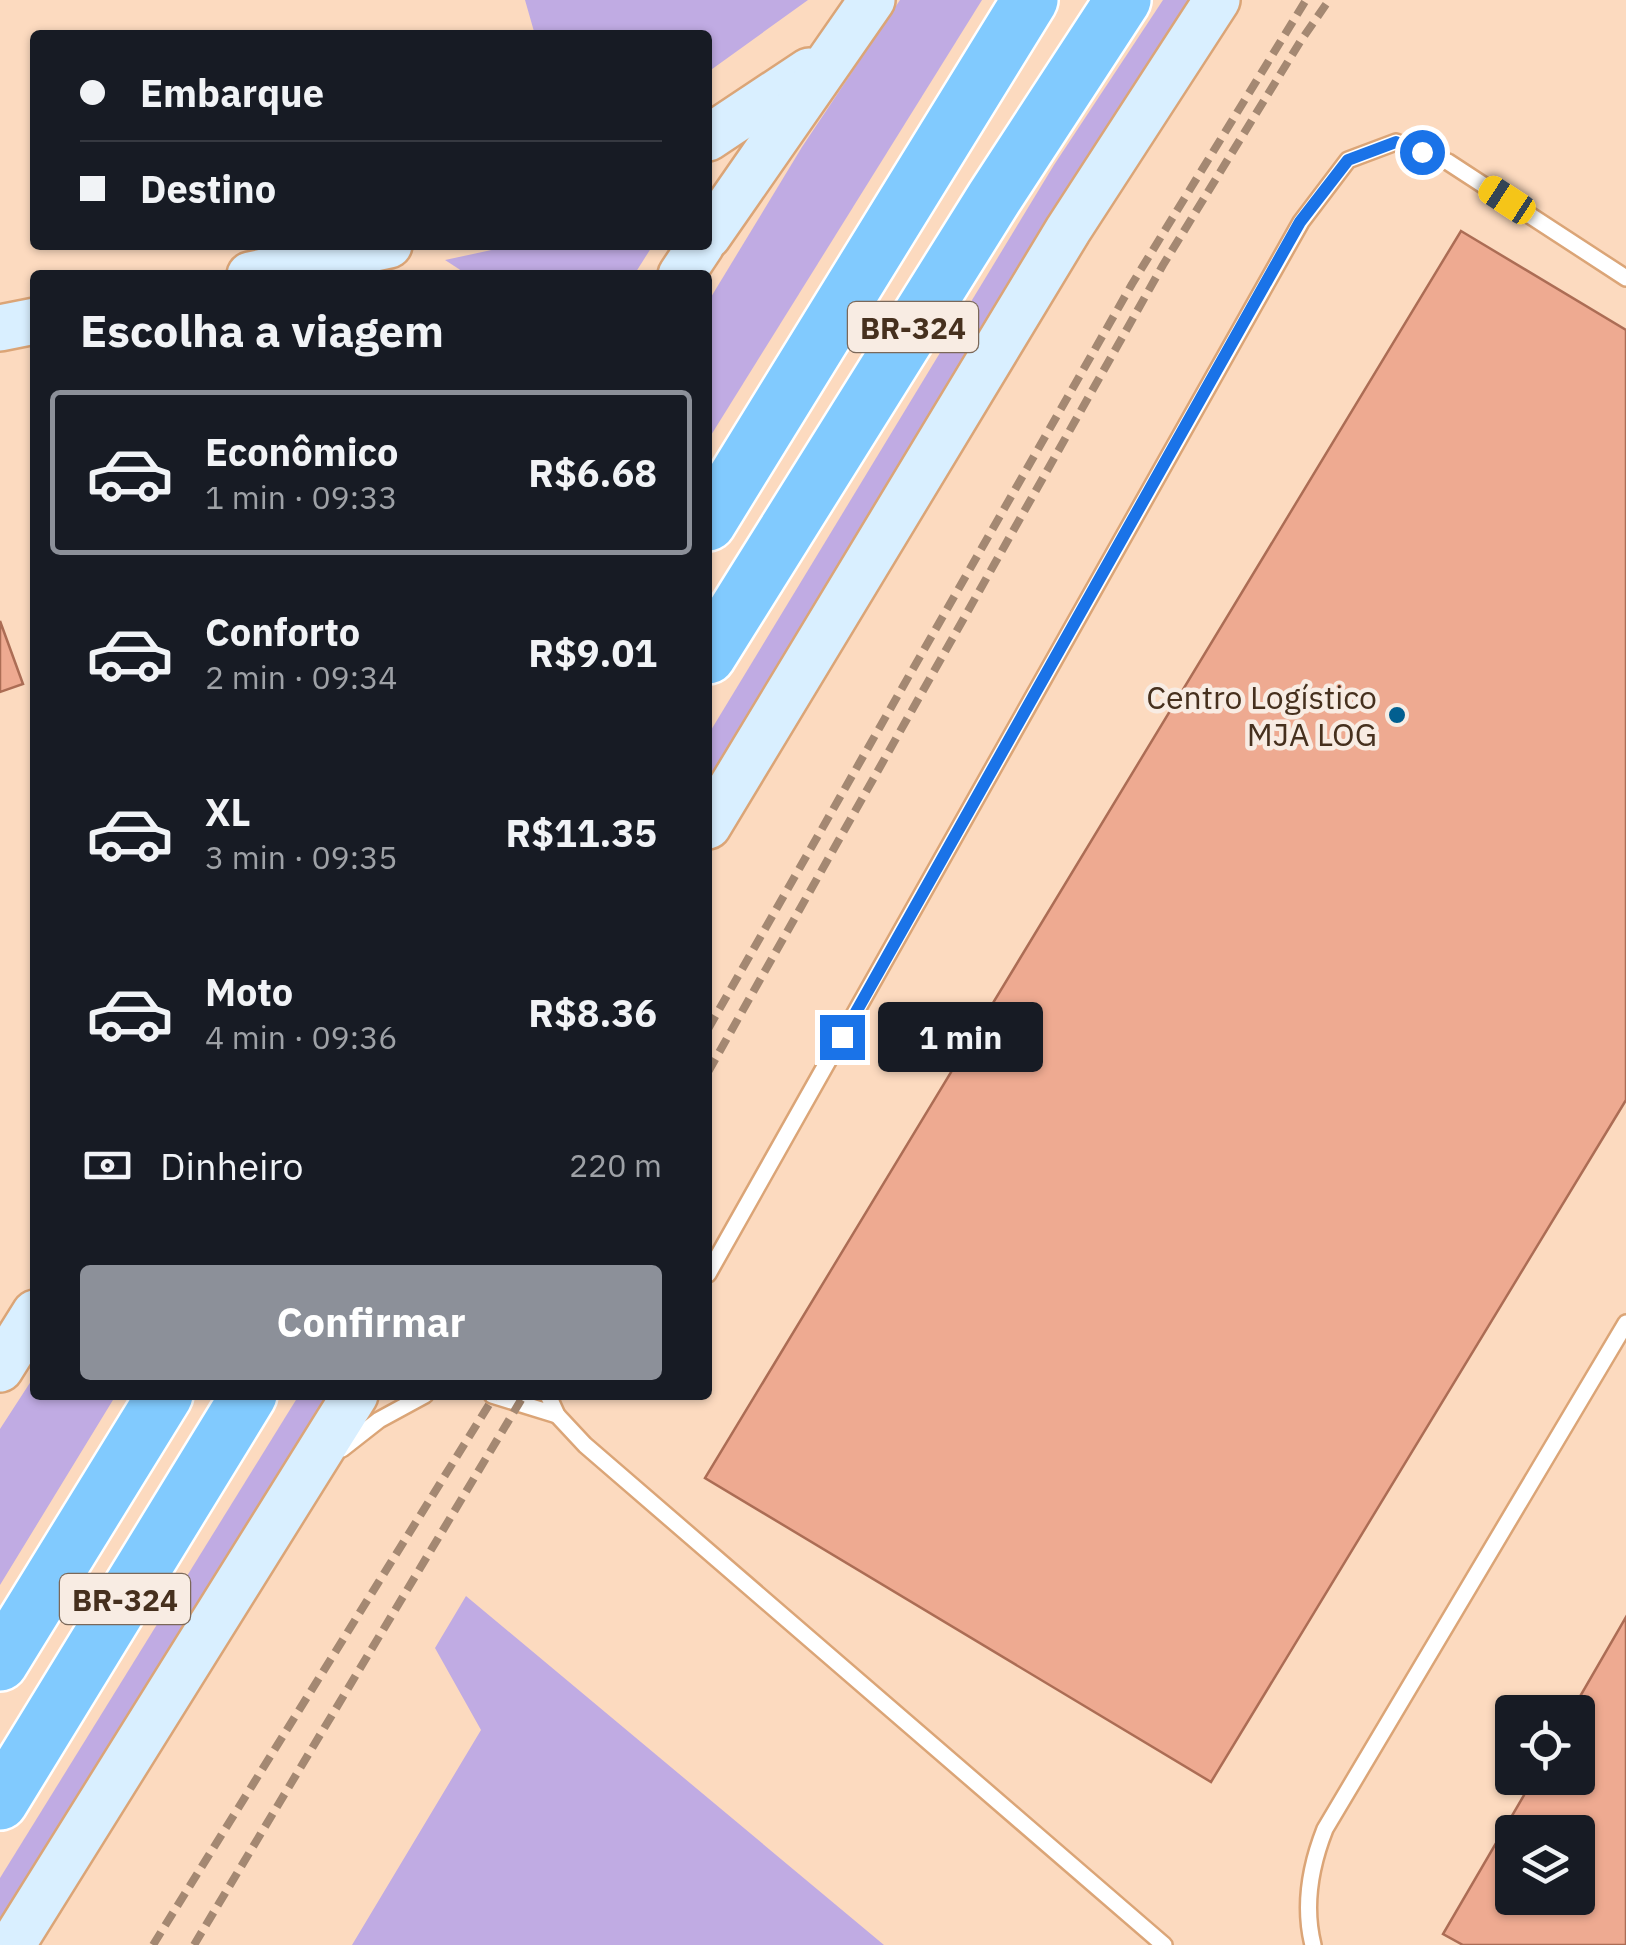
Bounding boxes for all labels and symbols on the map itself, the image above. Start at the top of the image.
route start [1400,130,1445,175]
car [1474,171,1540,229]
road number: BR-324 [848,302,978,352]
place label: Centro Logístico MJA LOG [1146,676,1377,755]
marker: Centro Logístico MJA LOG [1386,704,1408,726]
callout: 1 min [877,1002,1042,1072]
route end [820,1015,865,1060]
road number: BR-324 [60,1574,190,1624]

